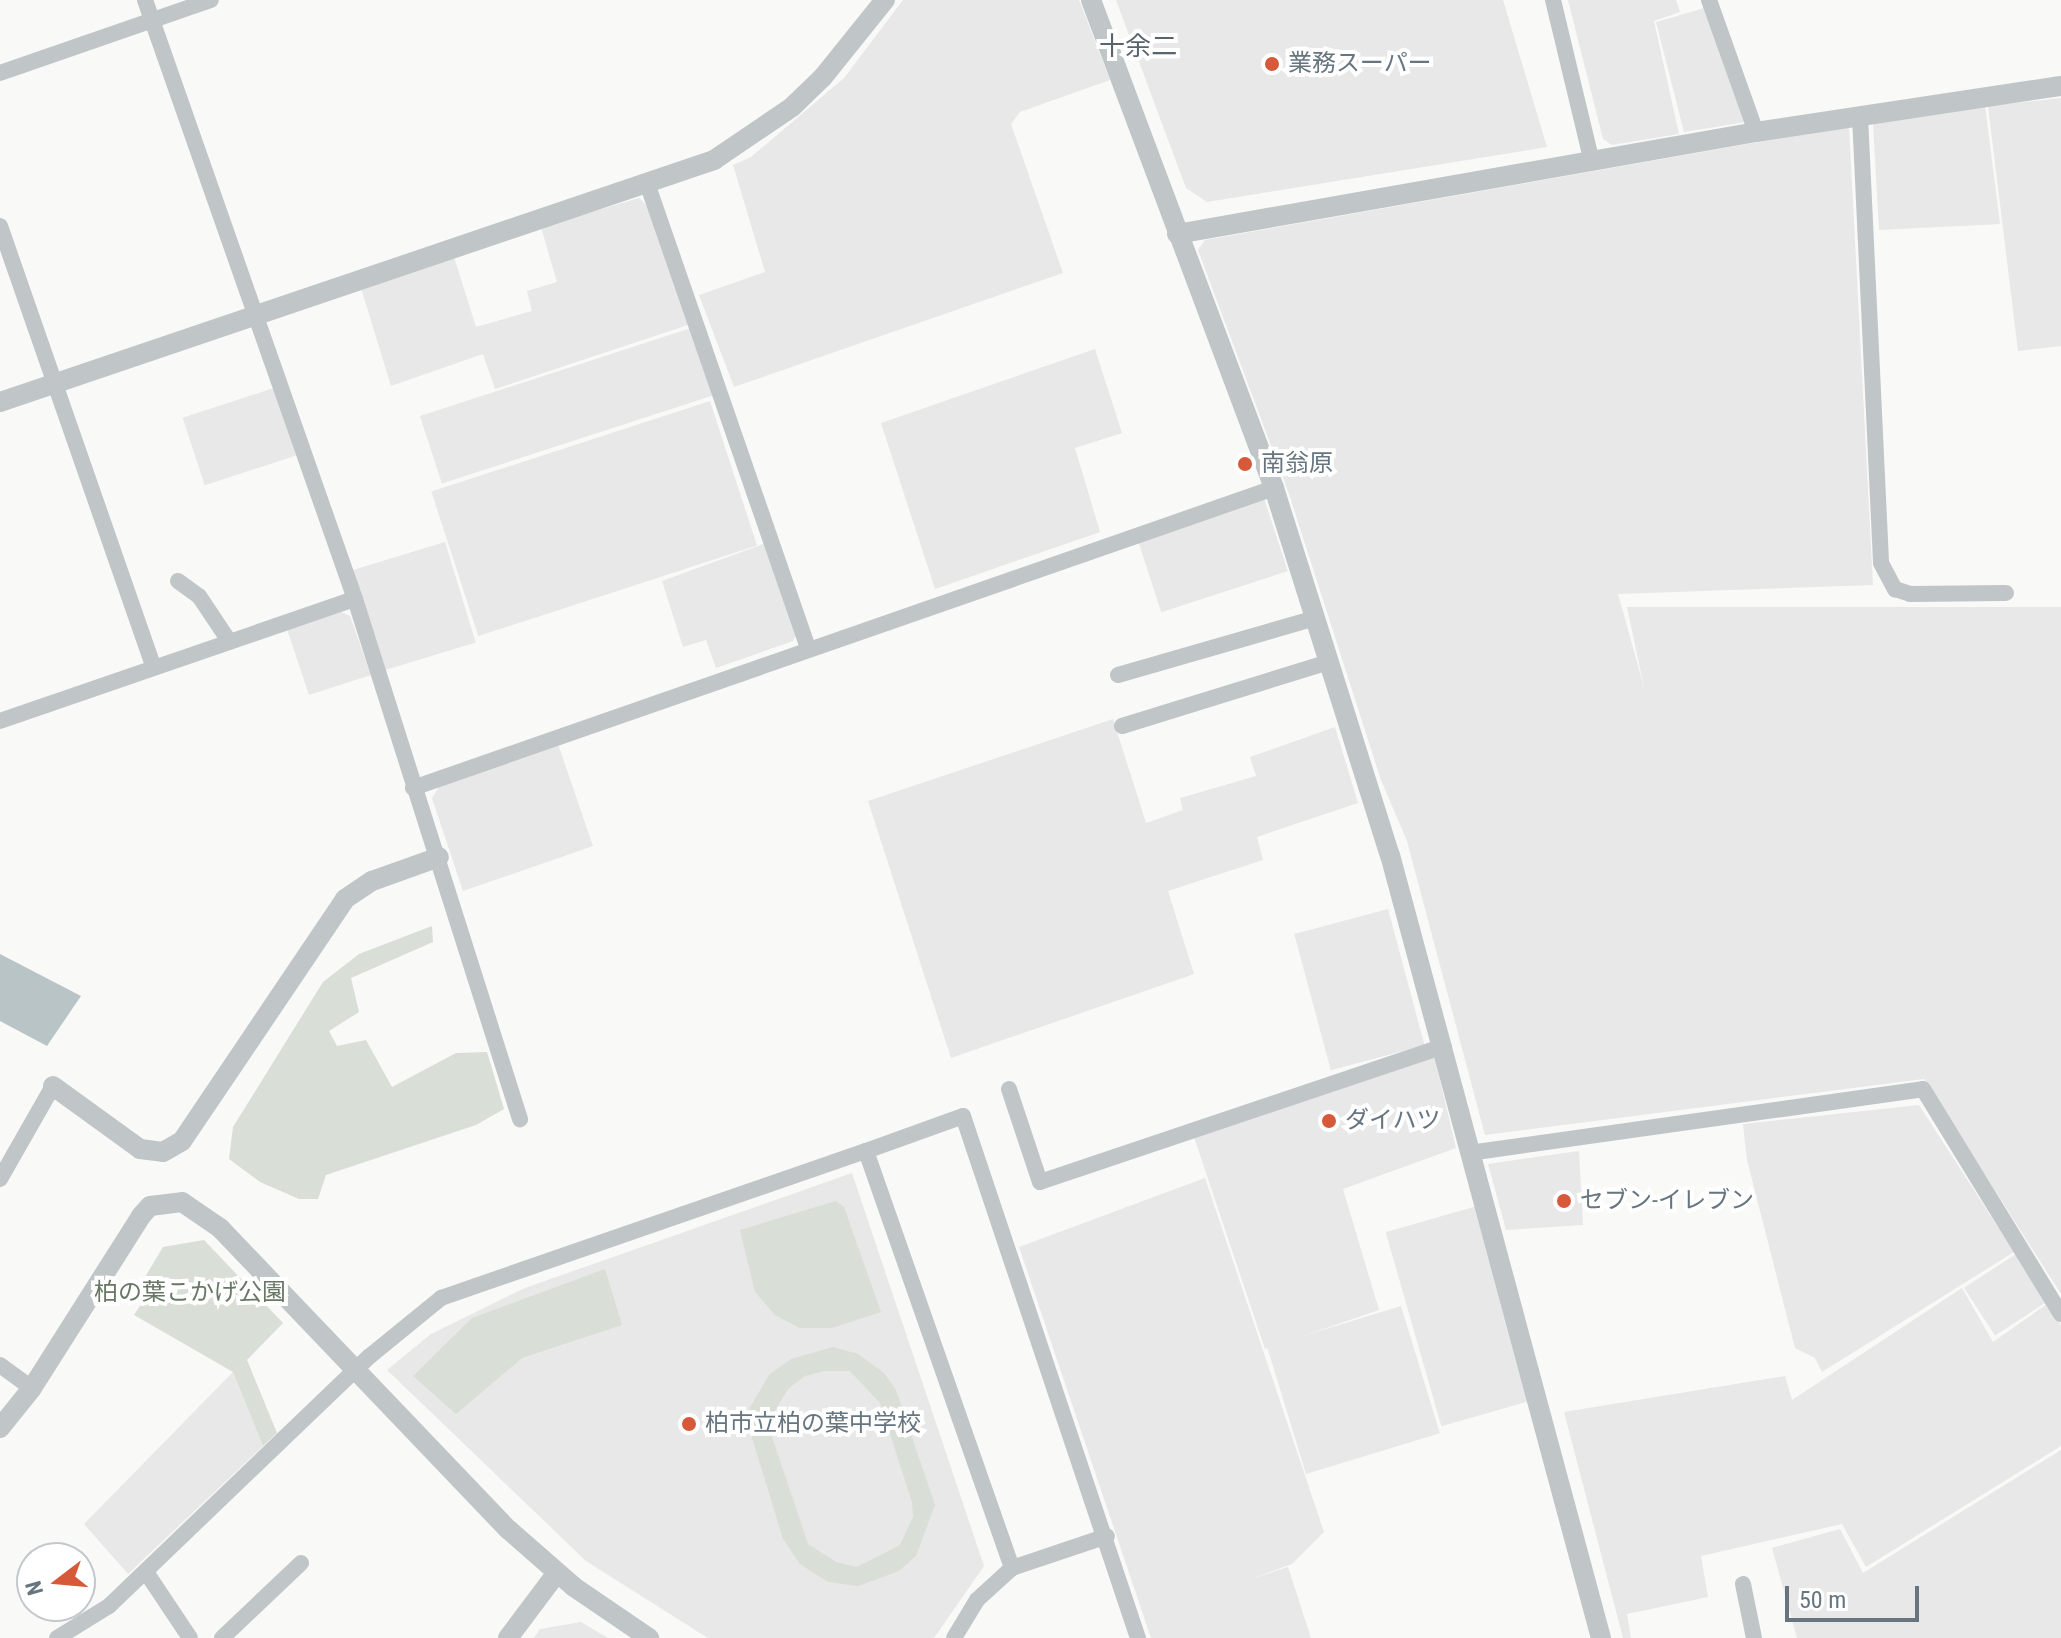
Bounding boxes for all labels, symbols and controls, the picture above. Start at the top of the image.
district label: 十余二 [1099,31,1177,63]
place label: 業務スーパー [1288,50,1432,78]
marker: 業務スーパー [1263,55,1281,73]
place label: 南翁原 [1261,450,1333,478]
marker: 南翁原 [1236,455,1254,473]
place label: ダイハツ [1345,1107,1441,1135]
marker: ダイハツ [1320,1112,1338,1130]
place label: セブン-イレブン [1580,1187,1754,1215]
marker: セブン-イレブン [1555,1192,1573,1210]
park label: 柏の葉こかげ公園 [94,1279,286,1307]
place label: 柏市立柏の葉中学校 [705,1410,921,1438]
marker: 柏市立柏の葉中学校 [680,1415,698,1433]
north arrow [16,1542,96,1622]
scale bar [1789,1570,1923,1620]
text: N [20,1578,48,1598]
text: 50 m [1799,1586,1846,1614]

